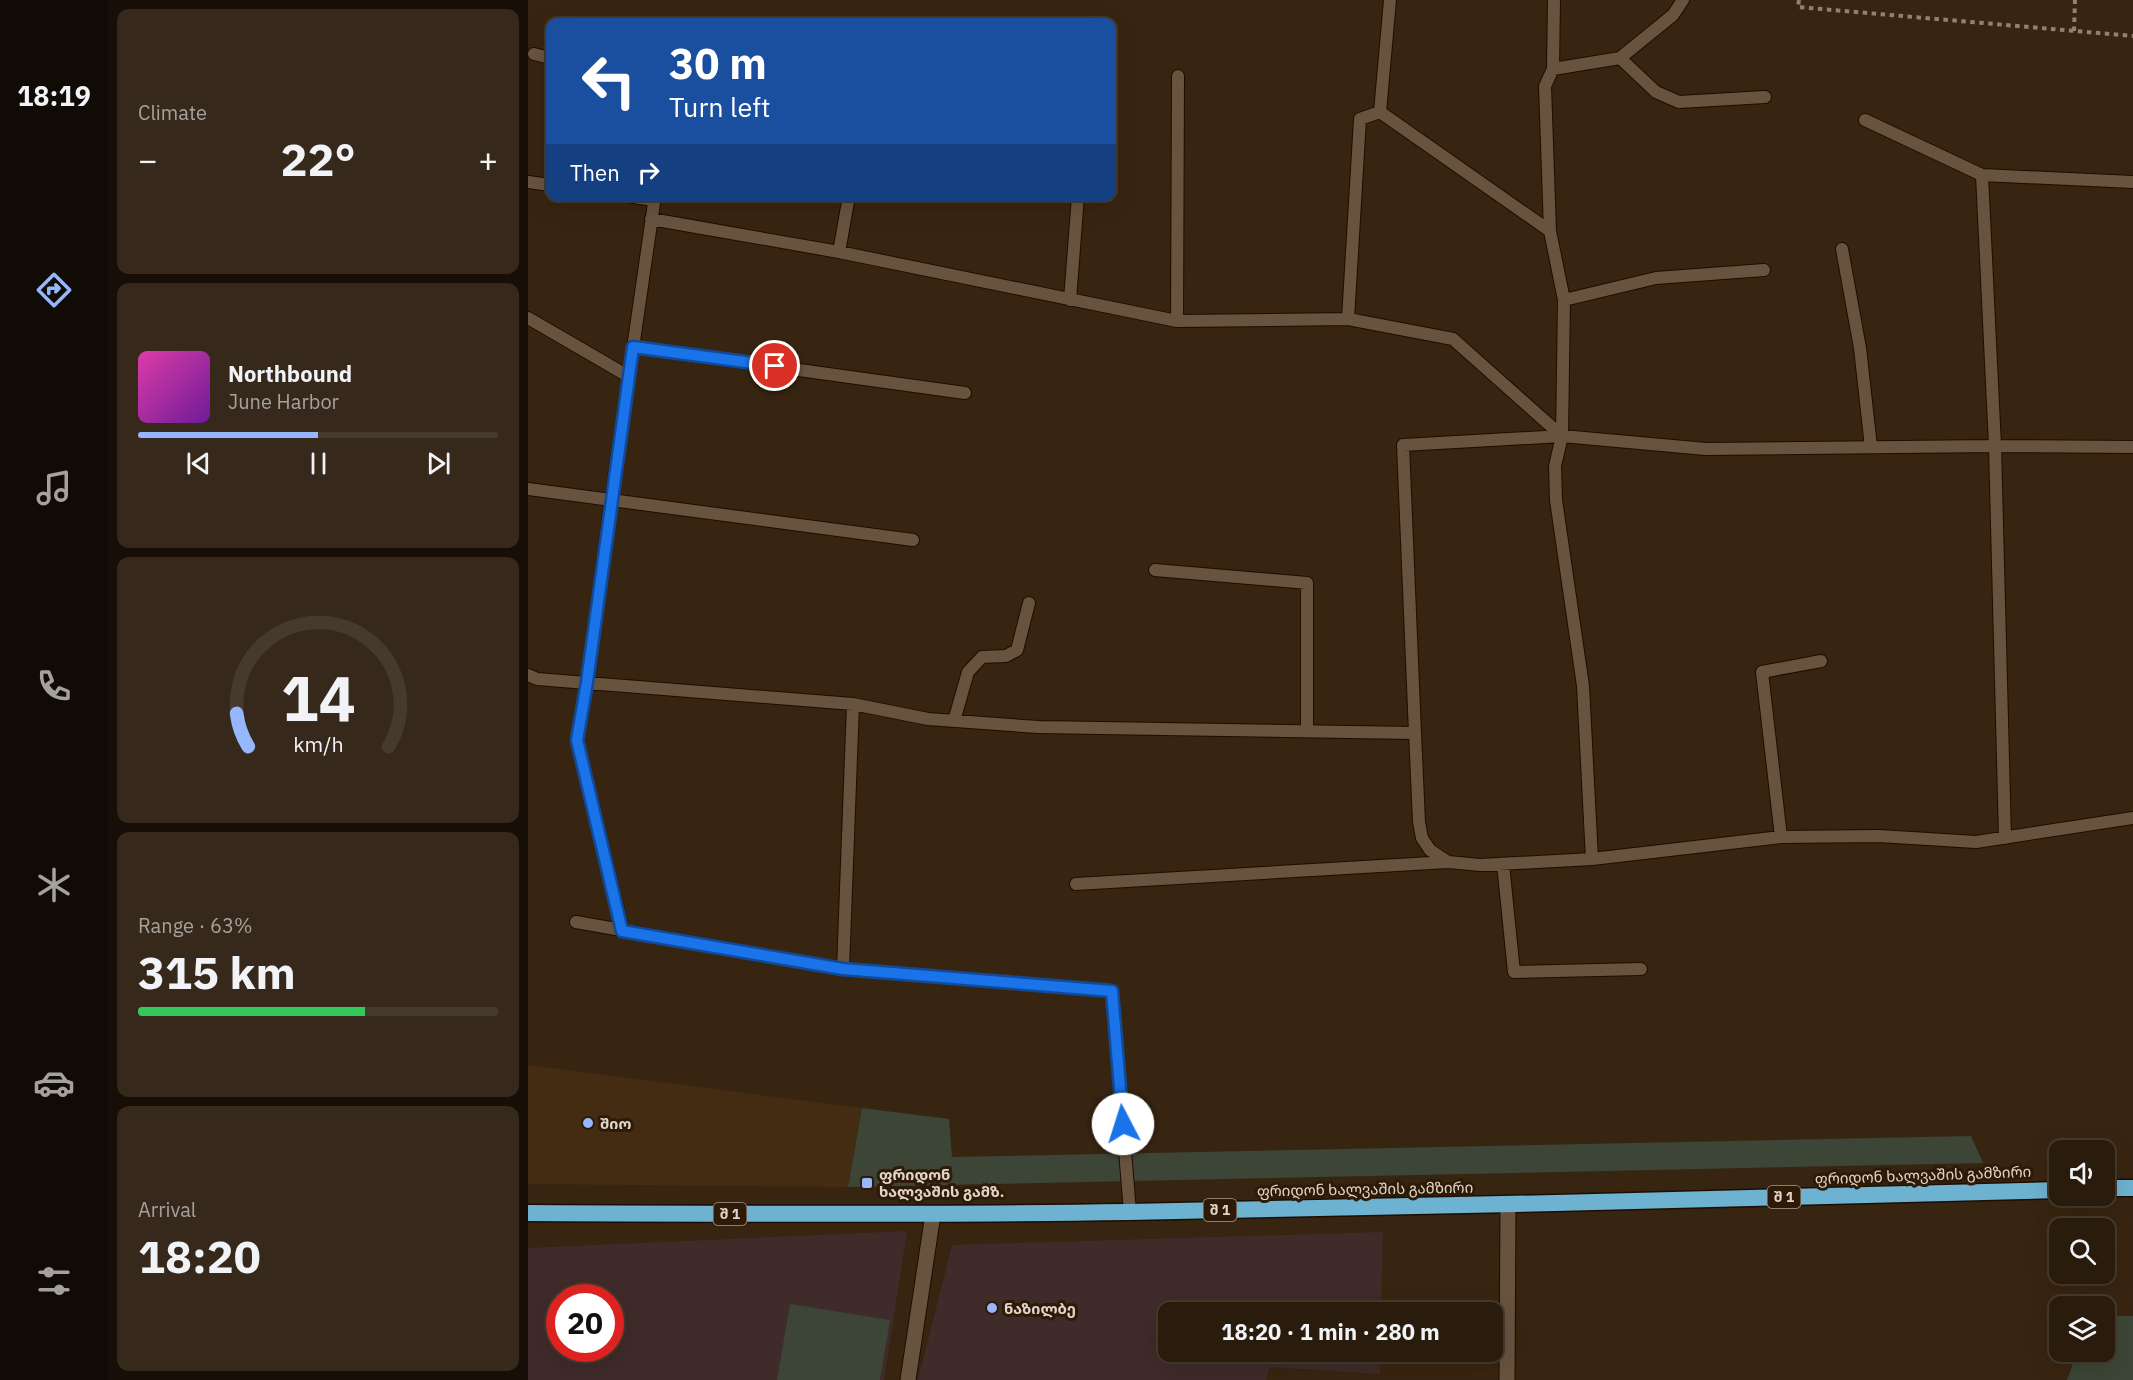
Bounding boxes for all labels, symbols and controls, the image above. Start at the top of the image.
text: 30 m [669,36,767,91]
icon: left [570,42,648,120]
text: 18:19 [17,78,91,113]
text: Turn left [669,89,770,124]
text: Climate [138,99,207,126]
text: 22° [280,130,356,188]
text: − [138,138,158,181]
text: + [478,138,498,181]
icon: right [632,156,665,189]
text: Then [570,158,620,187]
icon: directions [33,269,75,311]
pin [749,340,800,391]
icon: arrive [758,349,791,382]
text: Northbound [228,359,352,388]
text: June Harbor [228,388,339,415]
icon: previous [182,447,215,480]
icon: pause [302,447,335,480]
icon: next [422,447,455,480]
icon: music [33,467,75,509]
text: 14 [281,657,355,738]
icon: phone [33,665,75,707]
text: km/h [293,730,343,758]
icon: climate [33,864,75,906]
text: Range · 63% [138,912,253,939]
text: 315 km [138,943,296,1001]
icon: car [33,1062,75,1104]
position arrow [1091,1092,1155,1156]
place label: შიო [600,1114,631,1133]
marker: შიო [581,1116,595,1130]
map controls [2049,1140,2115,1362]
button: sound [2049,1140,2115,1206]
street label: ფრიდონ ხალვაშის გამზირი [1815,1162,2031,1188]
place label: ფრიდონ ხალვაშის გამზ. [879,1165,1004,1201]
marker: ფრიდონ ხალვაშის გამზ. [860,1176,874,1190]
street label: ფრიდონ ხალვაშის გამზირი [1257,1178,1473,1200]
road number: შ 1 [1768,1186,1800,1208]
text: Arrival [138,1196,196,1223]
road number: შ 1 [1204,1199,1236,1221]
road number: შ 1 [714,1203,746,1225]
button: search [2049,1218,2115,1284]
text: 18:20 [138,1227,261,1285]
icon: filters [33,1260,75,1302]
speed limit sign: 20 [546,1284,624,1362]
button: layers [2049,1296,2115,1362]
place label: ნაზილბე [1004,1299,1076,1318]
marker: ნაზილბე [985,1301,999,1315]
text: 18:20 · 1 min · 280 m [1221,1317,1440,1346]

